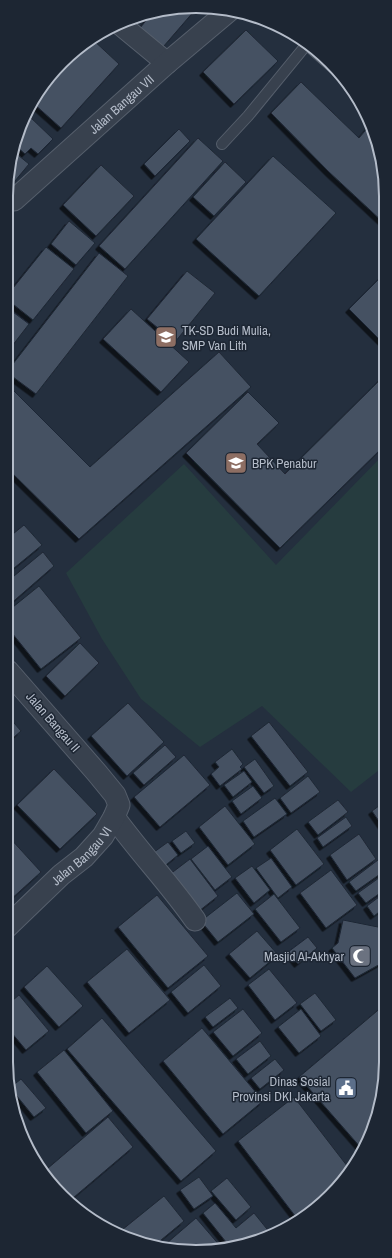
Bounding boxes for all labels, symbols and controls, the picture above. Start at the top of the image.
street label: Jalan Bangau VII [85,70,157,137]
place label: TK-SD Budi Mulia, SMP Van Lith [182,322,271,354]
school or university icon: TK-SD Budi Mulia, SMP Van Lith [153,324,179,350]
school or university icon: BPK Penabur [223,450,249,476]
place label: BPK Penabur [252,455,317,472]
street label: Jalan Bangau II [22,688,84,756]
street label: Jalan Bangau VI [47,823,115,889]
mosque icon: Masjid Al-Akhyar [347,943,373,969]
place label: Masjid Al-Akhyar [264,948,344,965]
place label: Dinas Sosial Provinsi DKI Jakarta [232,1073,330,1105]
public building icon: Dinas Sosial Provinsi DKI Jakarta [333,1075,359,1101]

